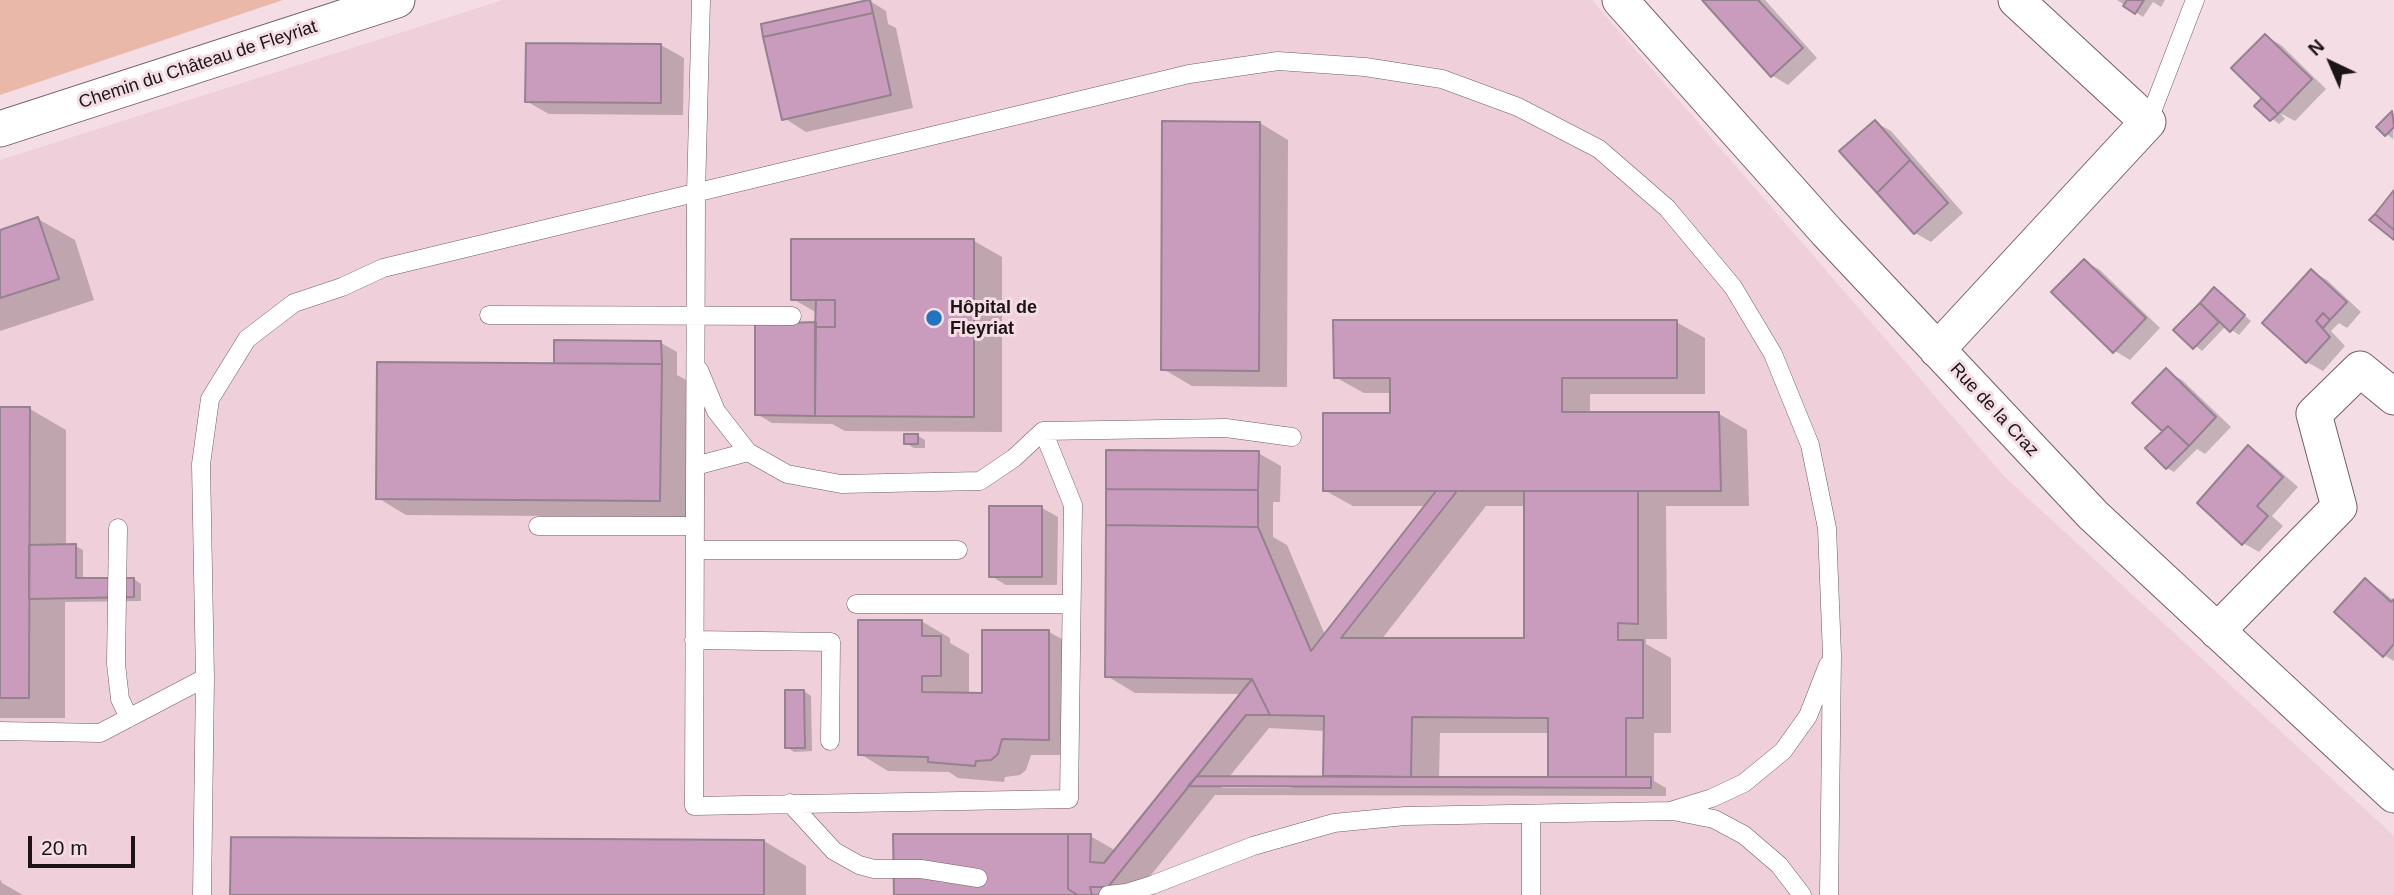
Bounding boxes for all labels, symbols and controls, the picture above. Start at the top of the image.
street label: Chemin du Château de Fleyriat [76,16,320,114]
north arrow [2296,28,2366,98]
text: N [2304,35,2328,60]
place label: Hôpital de Fleyriat [950,297,1037,340]
marker: Hôpital de Fleyriat [924,308,944,328]
street label: Rue de la Craz [1945,359,2043,461]
scale bar [32,822,138,866]
text: 20 m [41,836,88,859]

